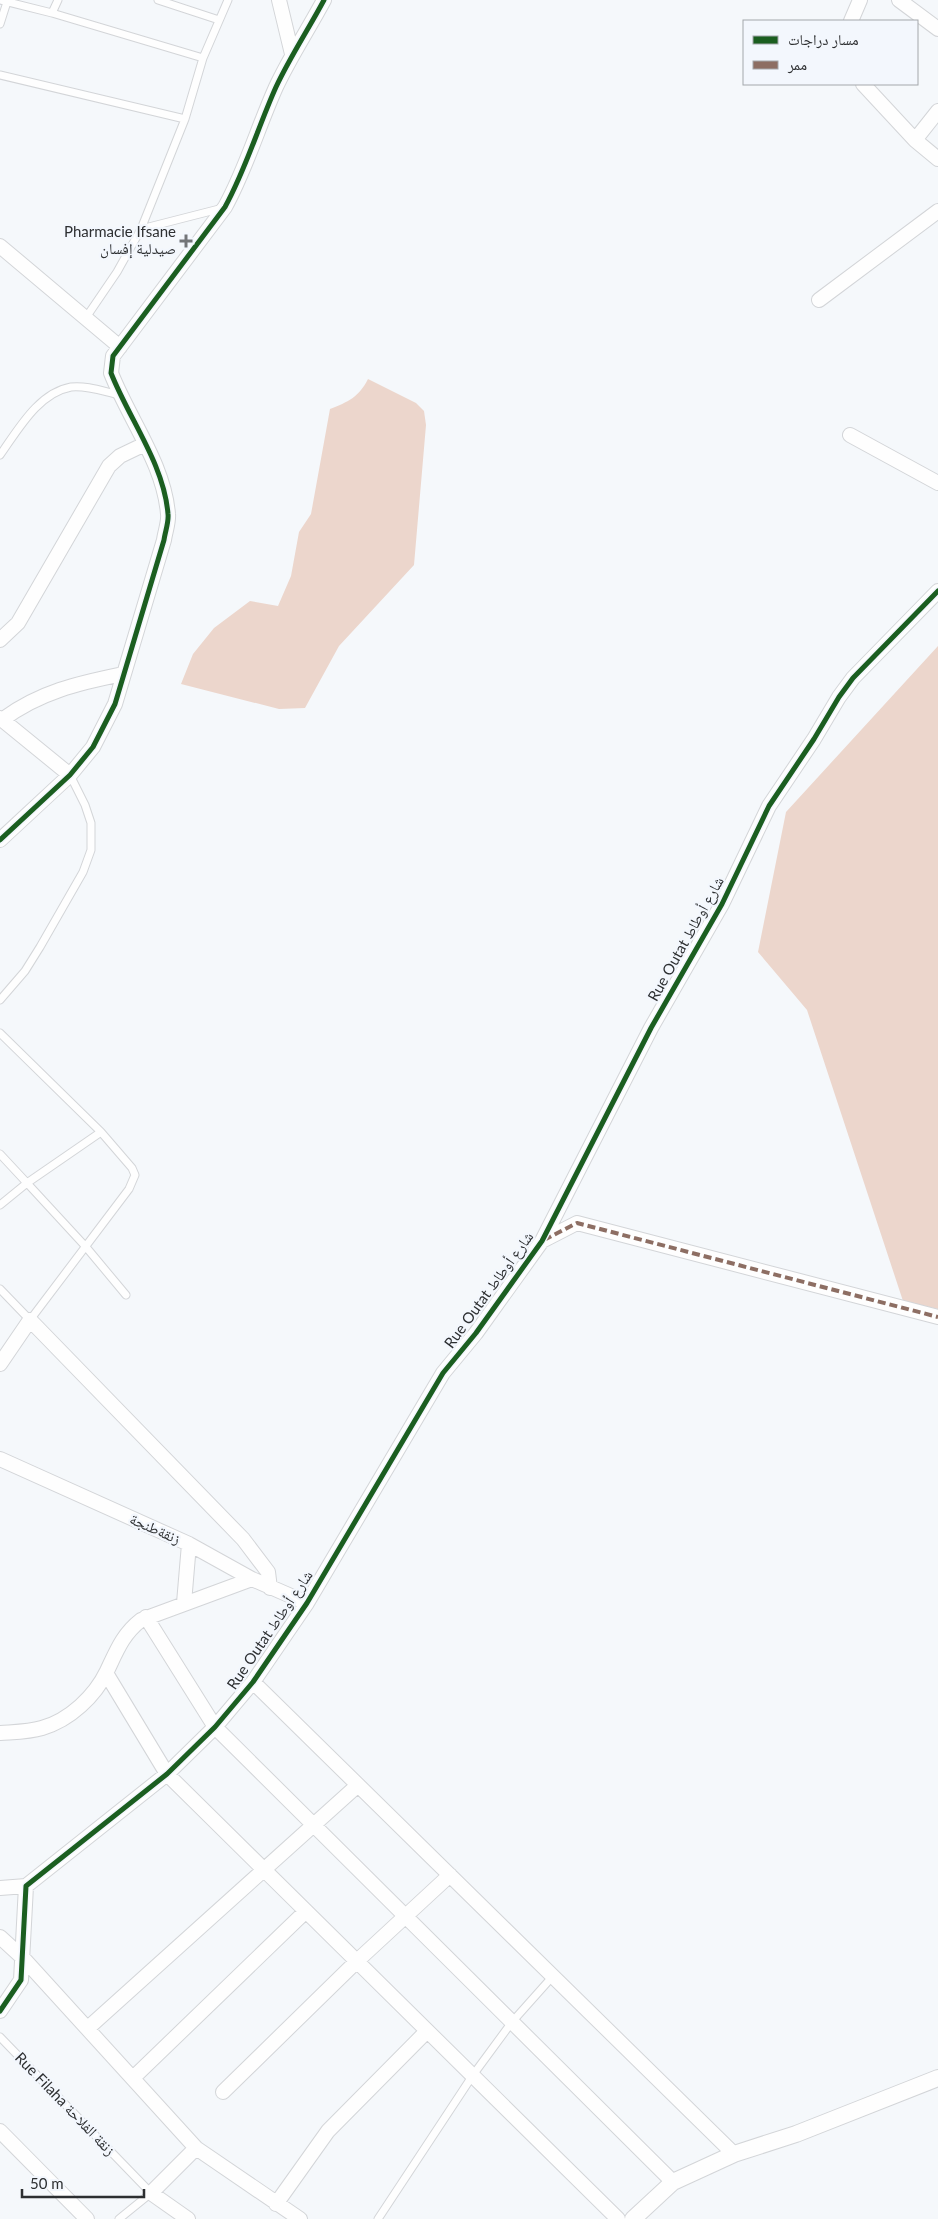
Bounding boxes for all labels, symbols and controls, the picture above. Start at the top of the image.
legend [743,20,918,85]
text: مسار دراجات [788,30,859,49]
text: ممر [787,55,807,74]
place label: Pharmacie Ifsane صيدلية إفسان [64,222,176,259]
marker: Pharmacie Ifsane صيدلية إفسان [180,235,192,247]
street label: Rue Outat شارع أوطاط [643,873,729,1005]
street label: Rue Outat شارع أوطاط [440,1228,538,1352]
street label: زنقةطنجة [127,1509,184,1548]
street label: Rue Outat شارع أوطاط [223,1566,317,1693]
street label: Rue Filaha زنقة الفلاحة [11,2048,120,2159]
scale bar [22,2166,145,2198]
text: 50 m [30,2174,64,2192]

